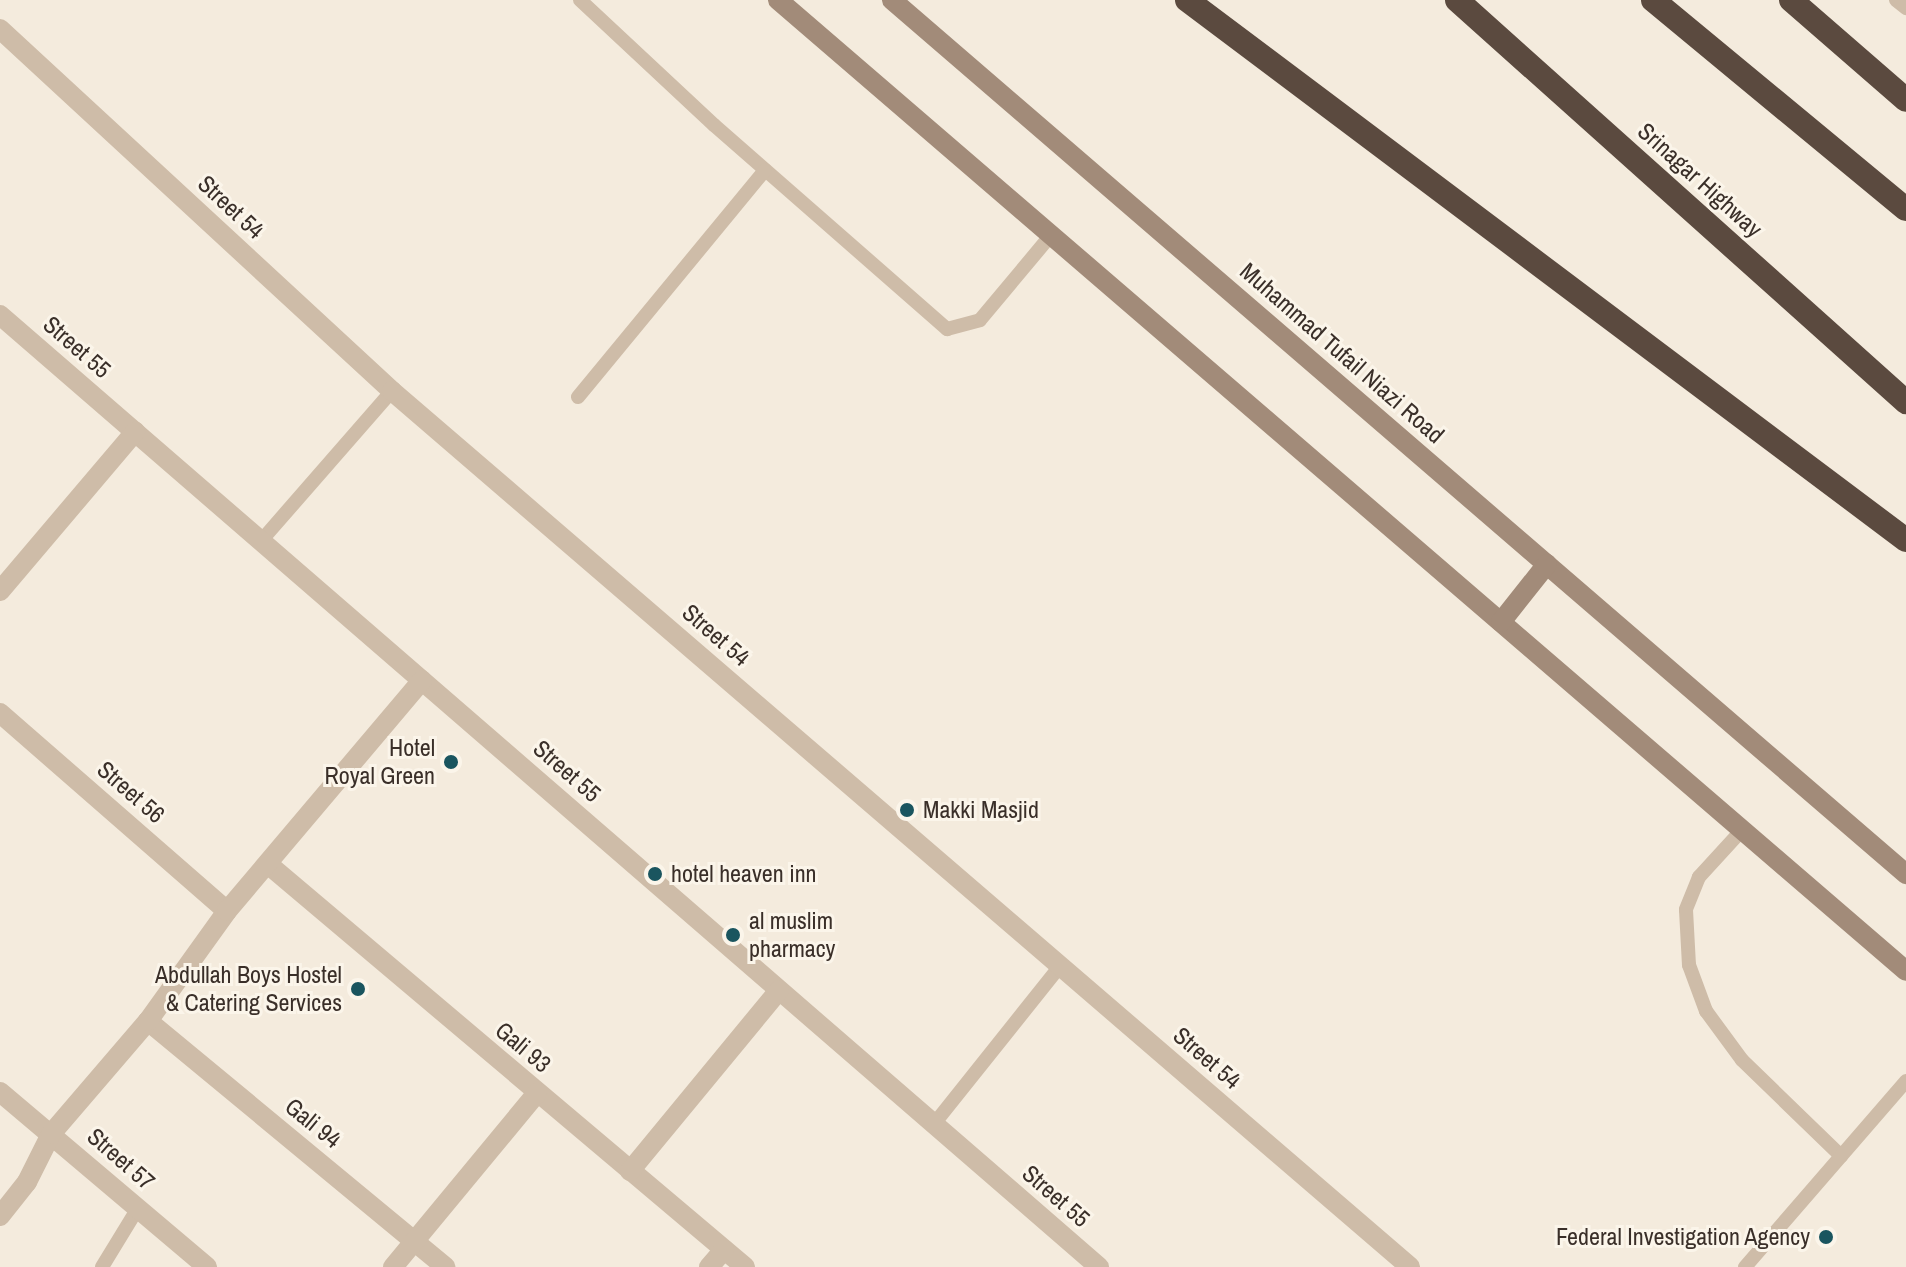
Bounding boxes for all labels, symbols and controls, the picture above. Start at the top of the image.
street label: Srinagar Highway [1632,117,1768,243]
street label: Street 54 [192,169,270,245]
street label: Muhammad Tufail Niazi Road [1234,257,1450,449]
street label: Street 55 [37,310,117,384]
street label: Street 54 [676,598,756,672]
place label: Hotel Royal Green [325,734,435,790]
street label: Street 55 [527,734,607,808]
marker: Hotel Royal Green [442,753,460,771]
street label: Street 56 [91,755,171,829]
place label: Makki Masjid [923,796,1039,824]
marker: Makki Masjid [898,801,916,819]
place label: hotel heaven inn [671,860,817,888]
marker: hotel heaven inn [646,865,664,883]
place label: al muslim pharmacy [749,907,835,963]
marker: al muslim pharmacy [724,926,742,944]
place label: Abdullah Boys Hostel & Catering Services [155,961,342,1017]
marker: Abdullah Boys Hostel & Catering Services [349,980,367,998]
street label: Gali 93 [489,1016,557,1078]
street label: Street 54 [1167,1021,1247,1095]
street label: Gali 94 [279,1092,347,1154]
street label: Street 57 [81,1122,161,1196]
street label: Street 55 [1016,1159,1096,1233]
place label: Federal Investigation Agency [1555,1223,1810,1251]
marker: Federal Investigation Agency [1817,1228,1835,1246]

